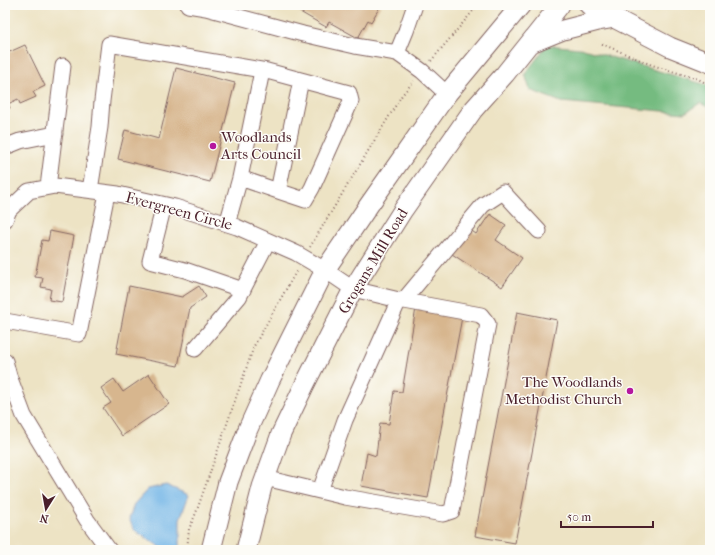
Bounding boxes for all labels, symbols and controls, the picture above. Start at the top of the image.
place label: Woodlands Arts Council [220,128,301,163]
marker: Woodlands Arts Council [208,141,218,151]
street label: Evergreen Circle [124,188,235,234]
street label: Grogans Mill Road [334,204,412,317]
place label: The Woodlands Methodist Church [505,373,623,408]
marker: The Woodlands Methodist Church [625,386,635,396]
north arrow [26,489,66,529]
scale bar [561,503,653,529]
text: 50 m [567,510,591,524]
text: N [38,511,50,526]

